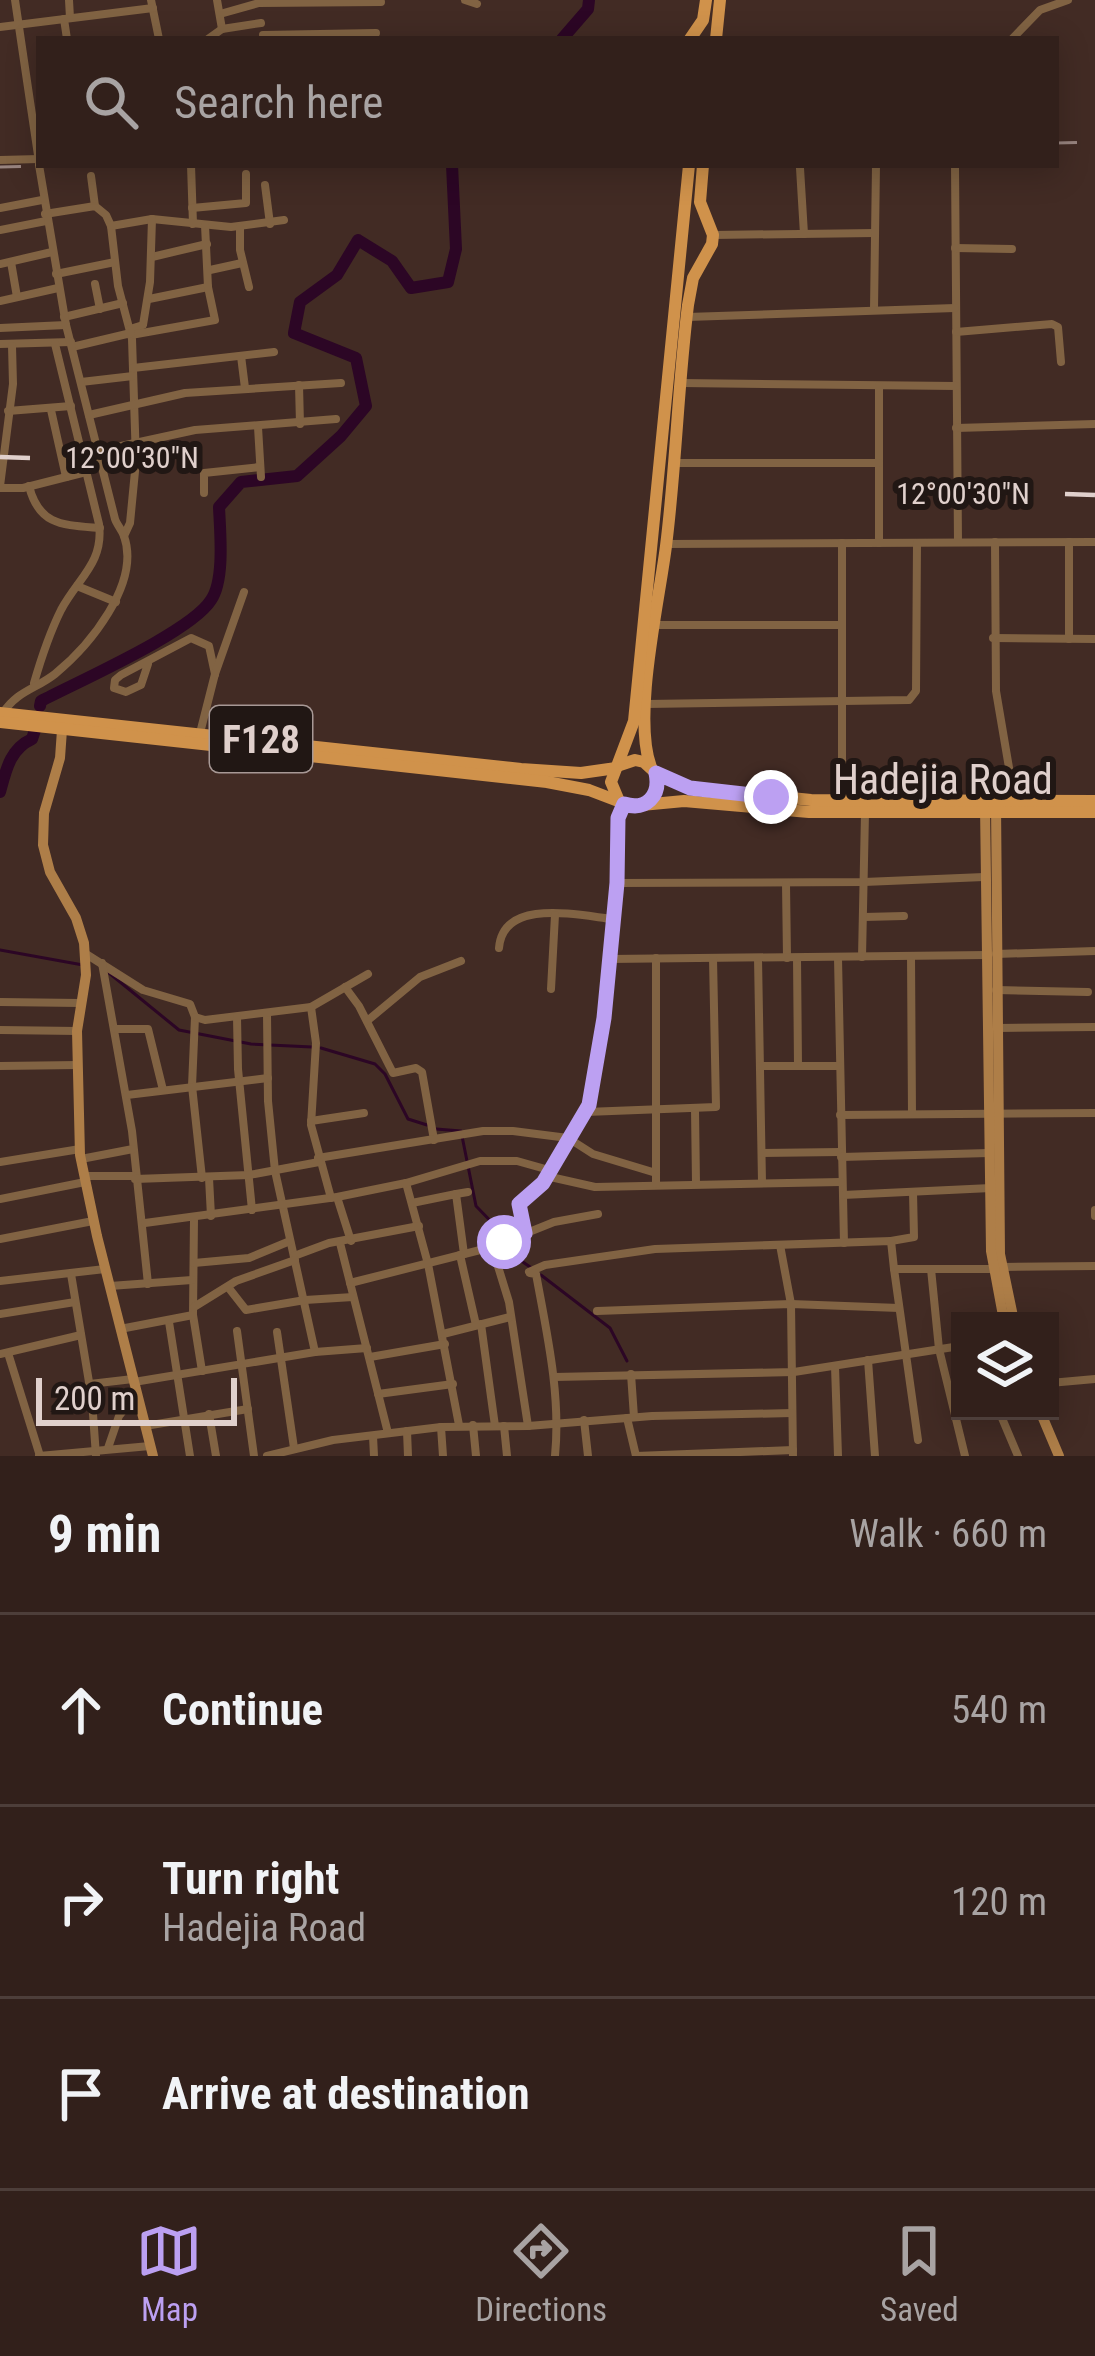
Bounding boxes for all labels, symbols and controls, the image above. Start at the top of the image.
search box [36,36,1059,168]
icon: search [78,69,144,135]
text: Search here [174,76,383,129]
text: 12°00'30"N [65,440,199,475]
text: 12°00'30"N [896,476,1030,511]
road number: F128 [210,706,312,772]
street label: Hadejia Road [833,755,1053,804]
route end [744,770,798,824]
route start [477,1215,531,1269]
map controls [951,1312,1059,1420]
button: layers [951,1312,1059,1420]
scale bar [36,1372,237,1425]
text: 200 m [54,1379,135,1418]
text: 9 min [48,1505,161,1564]
text: Walk · 660 m [849,1511,1047,1557]
icon: ahead [48,1677,114,1743]
text: Continue [162,1683,323,1736]
text: 540 m [951,1687,1047,1733]
text: Turn right [162,1852,339,1905]
icon: right [48,1869,114,1935]
text: 120 m [951,1879,1047,1925]
text: Hadejia Road [162,1905,366,1951]
icon: arrive [48,2061,114,2127]
text: Arrive at destination [162,2067,530,2120]
tab: Map [136,2218,202,2329]
tab: Directions [475,2218,607,2329]
tab: Saved [880,2218,959,2329]

